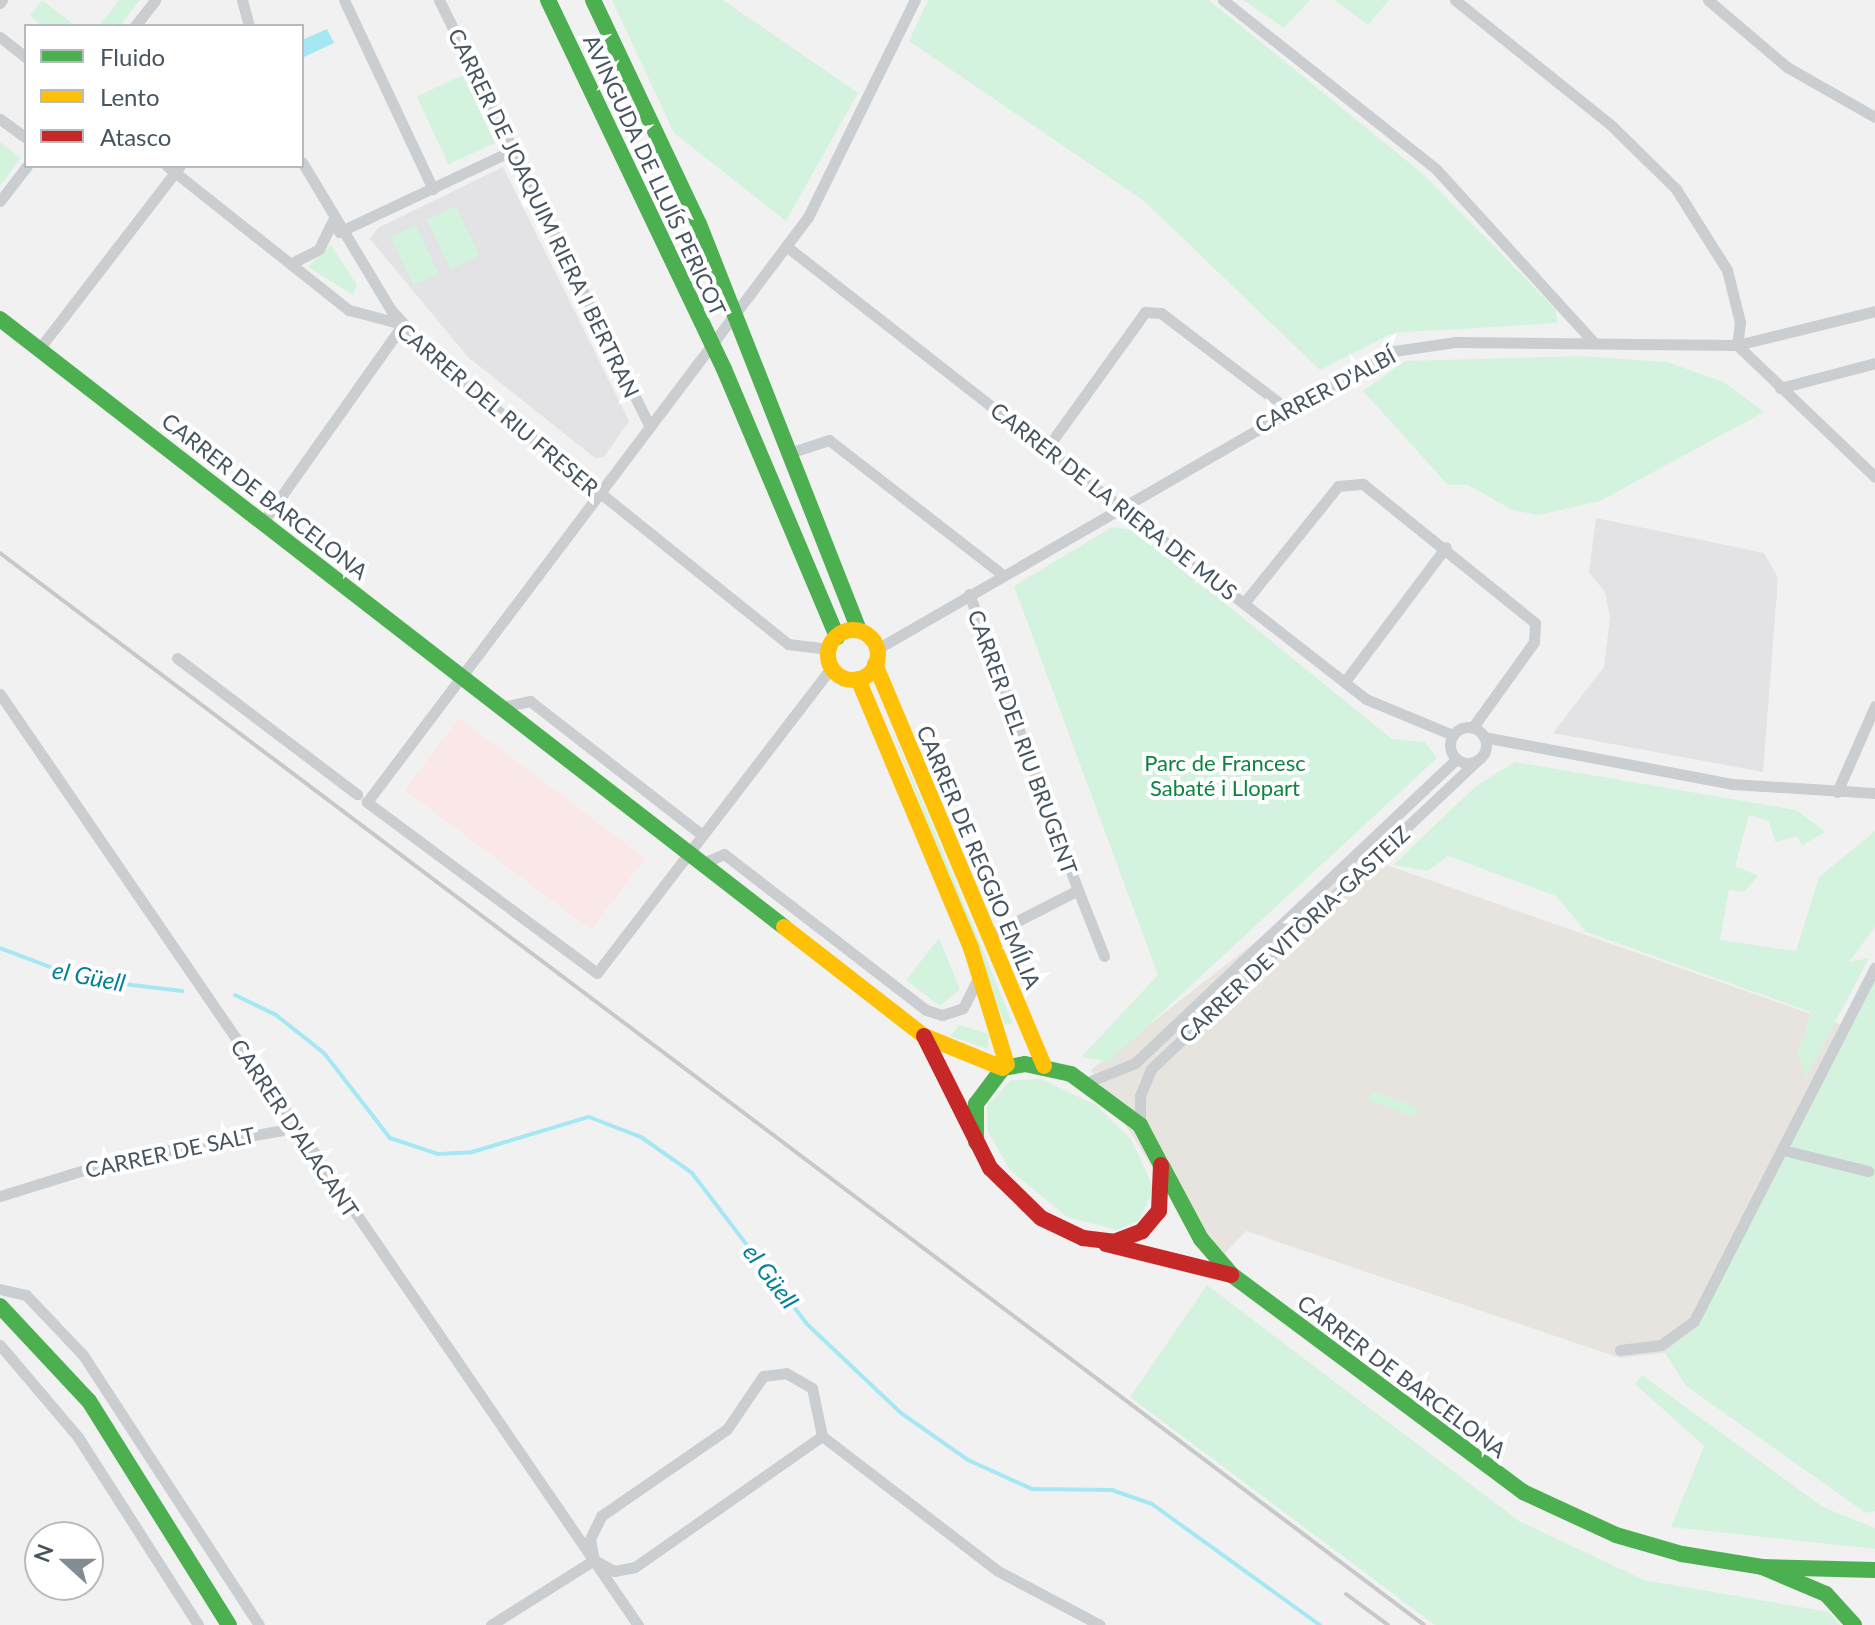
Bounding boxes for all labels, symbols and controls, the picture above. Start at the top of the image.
legend [24,24,304,168]
street label: CARRER DE JOAQUIM RIERA I BERTRAN [443,24,645,402]
street label: AVINGUDA DE LLUÍS PERICOT [578,30,732,320]
text: Fluido [100,42,165,71]
text: Lento [100,82,160,111]
text: Atasco [100,122,171,151]
street label: CARRER DEL RIU FRESER [392,317,604,501]
street label: CARRER D'ALBÍ [1250,342,1400,438]
street label: CARRER DE LA RIERA DE MUS [985,396,1243,606]
street label: CARRER DE BARCELONA [157,407,373,585]
street label: CARRER DEL RIU BRUGENT [963,606,1083,878]
street label: CARRER DE REGGIO EMÍLIA [911,721,1047,993]
park label: Parc de Francesc Sabaté i Llopart [1144,749,1306,800]
street label: CARRER DE VITÒRIA-GASTEIZ [1173,820,1415,1048]
water label: el Güell [50,955,128,997]
street label: CARRER D'ALACANT [226,1034,364,1222]
street label: CARRER DE SALT [83,1121,257,1183]
water label: el Güell [737,1238,805,1314]
street label: CARRER DE BARCELONA [1293,1289,1511,1463]
north arrow [24,1521,104,1601]
text: N [27,1540,59,1566]

